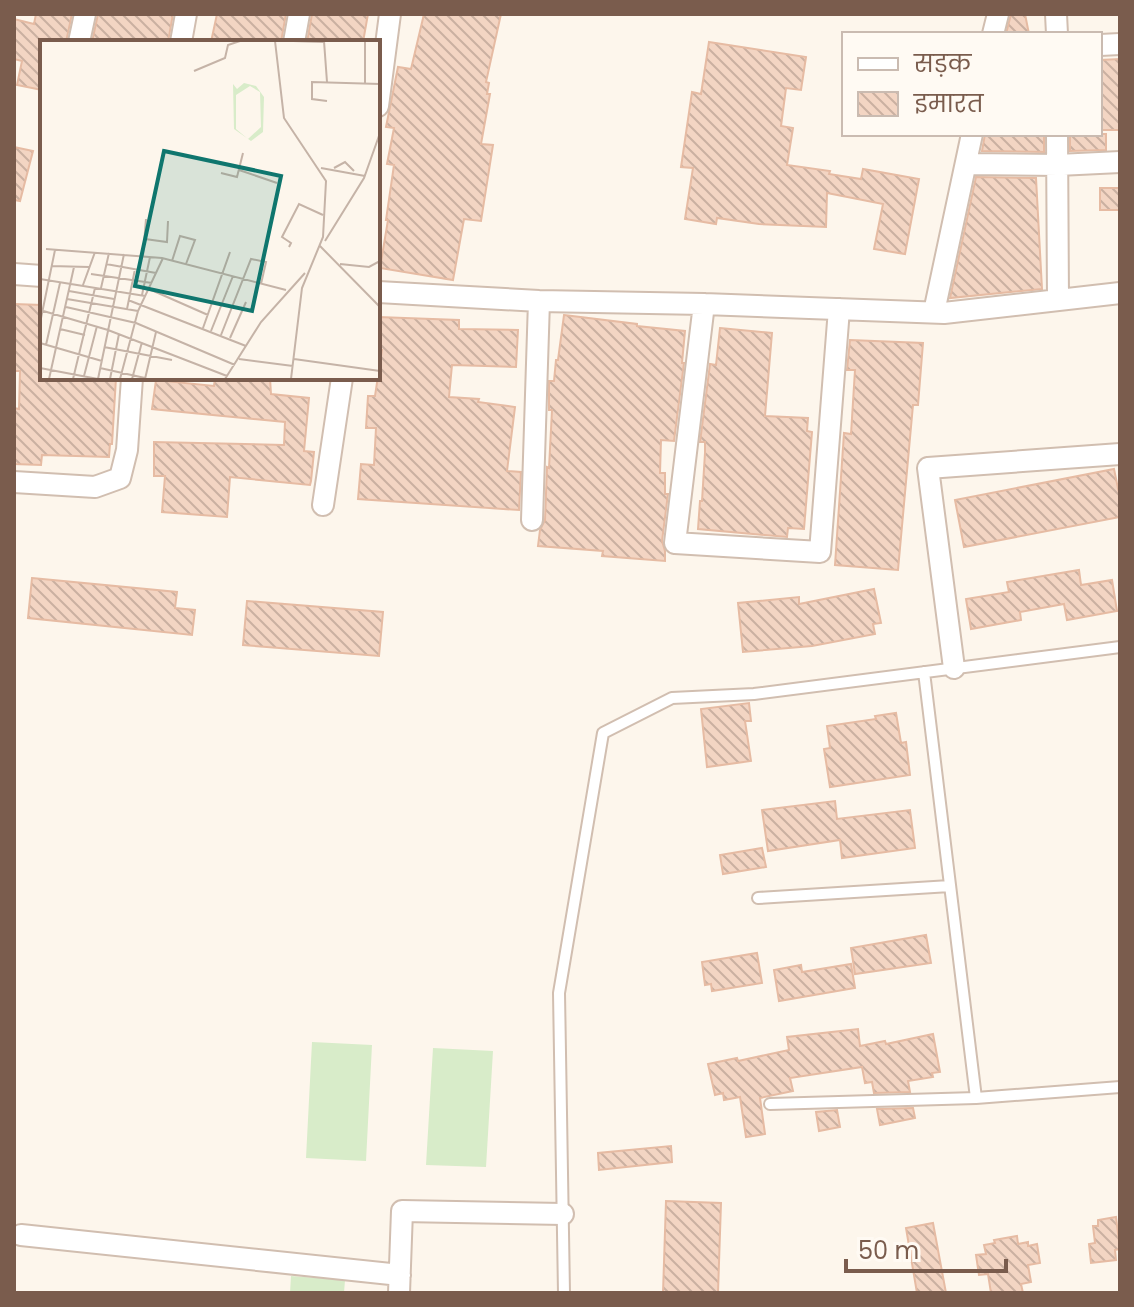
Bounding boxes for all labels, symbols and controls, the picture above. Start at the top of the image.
legend [842,32,1102,136]
inset map [40,40,380,380]
text: सड़क [913,47,972,80]
text: इमारत [913,87,985,120]
scale bar [846,1223,1006,1273]
text: 50 m [858,1234,919,1267]

